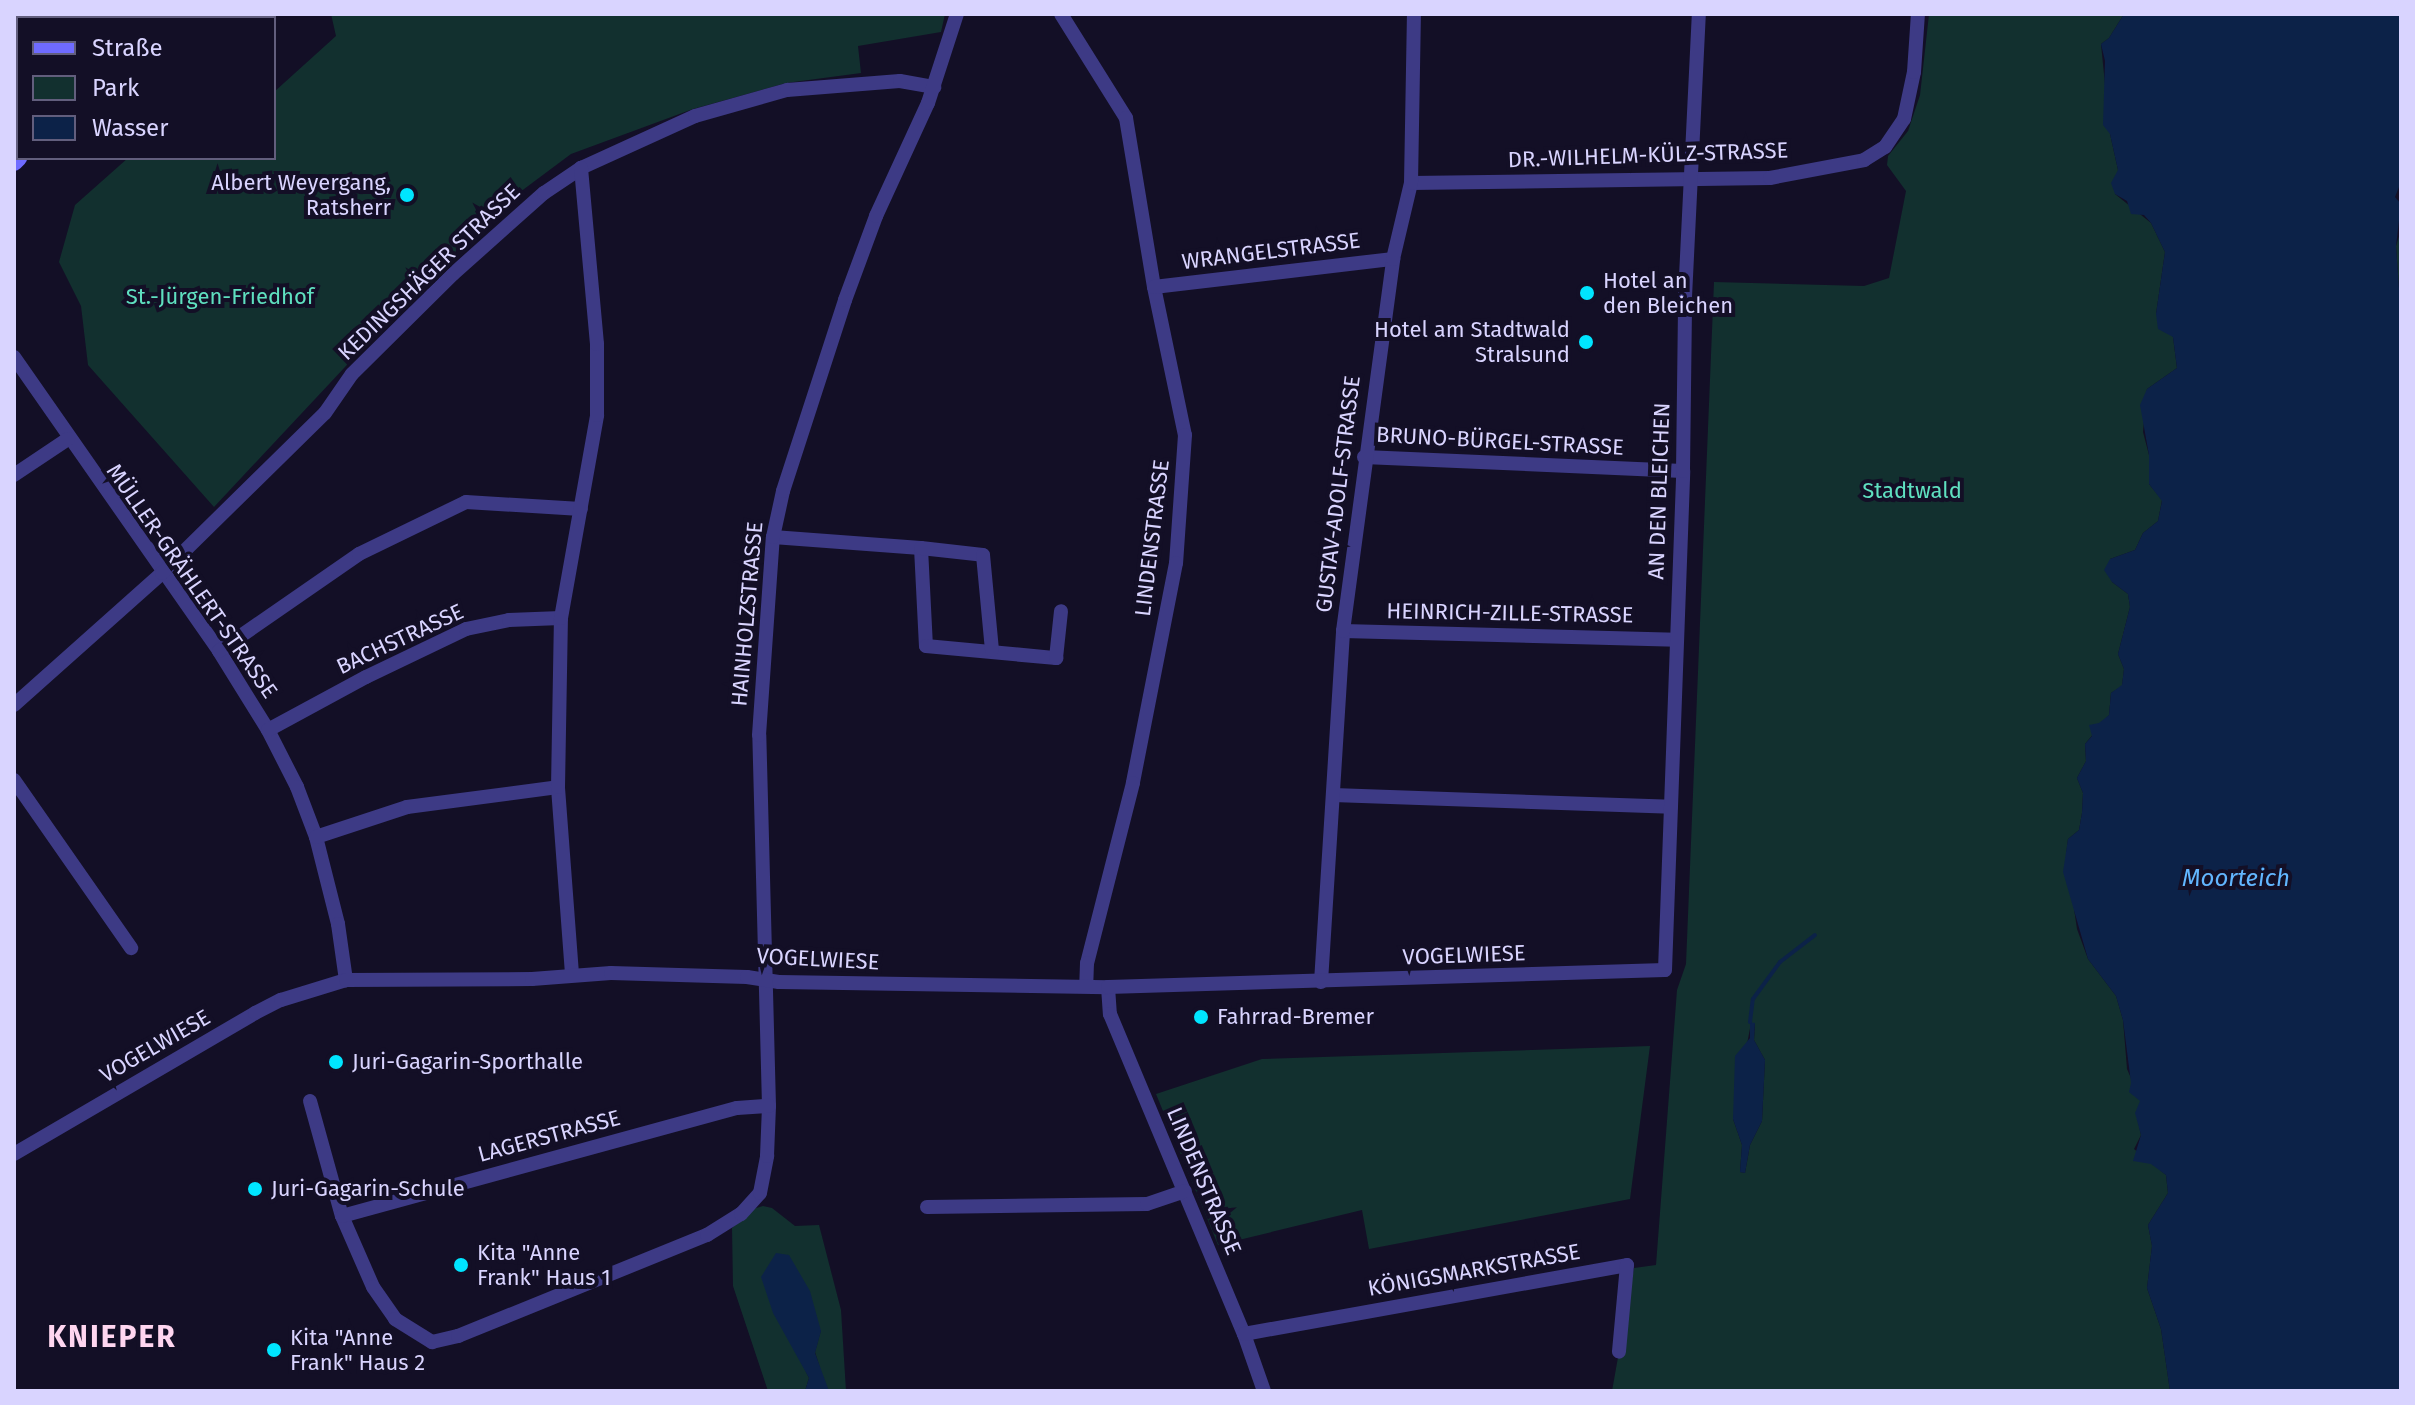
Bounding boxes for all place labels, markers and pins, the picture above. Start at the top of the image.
place label: Albert Weyergang, Ratsherr [211,169,391,220]
marker: Albert Weyergang, Ratsherr [398,186,416,204]
place label: Hotel an den Bleichen [1603,267,1733,318]
marker: Hotel an den Bleichen [1578,284,1596,302]
place label: Hotel am Stadtwald Stralsund [1374,316,1570,368]
marker: Hotel am Stadtwald Stralsund [1577,333,1595,351]
place label: Fahrrad-Bremer [1217,1004,1374,1030]
marker: Fahrrad-Bremer [1192,1008,1210,1026]
place label: Juri-Gagarin-Sporthalle [352,1049,583,1075]
marker: Juri-Gagarin-Sporthalle [327,1053,345,1071]
place label: Juri-Gagarin-Schule [271,1176,465,1202]
marker: Juri-Gagarin-Schule [246,1180,264,1198]
place label: Kita "Anne Frank" Haus 1 [477,1239,611,1290]
marker: Kita "Anne Frank" Haus 1 [452,1256,470,1274]
place label: Kita "Anne Frank" Haus 2 [290,1324,425,1376]
marker: Kita "Anne Frank" Haus 2 [265,1341,283,1359]

